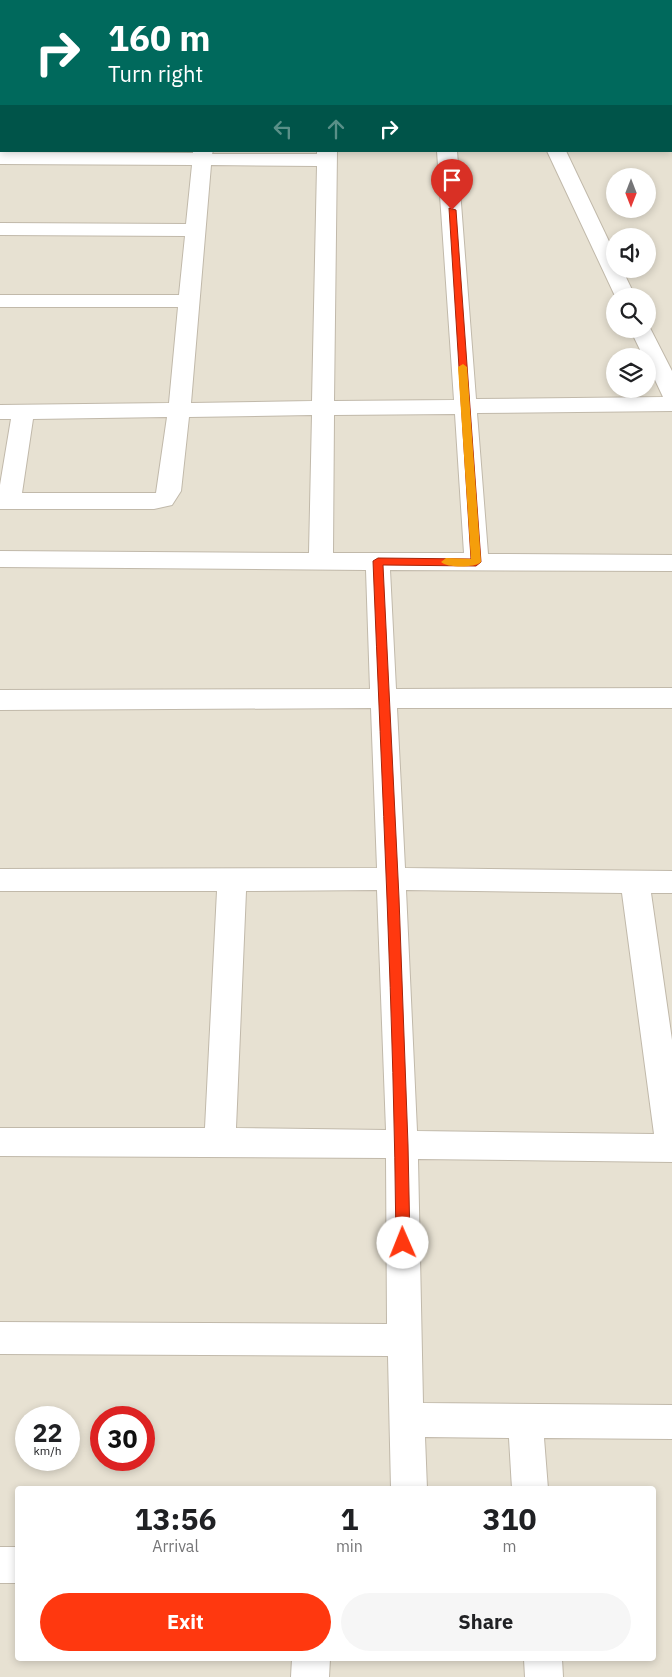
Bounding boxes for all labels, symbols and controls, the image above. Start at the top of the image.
text: 160 m [108,15,211,61]
icon: right [25,20,90,85]
text: Turn right [108,59,203,88]
icon: left [269,115,297,143]
icon: ahead [322,115,350,143]
icon: right [375,115,403,143]
pin [431,159,473,210]
icon: arrive [438,166,466,194]
north arrow [606,168,656,218]
map controls [606,168,656,398]
button: sound [606,228,656,278]
button: search [606,288,656,338]
button: layers [606,348,656,398]
position arrow [376,1216,428,1268]
speed limit sign: 30 [90,1406,155,1471]
text: 22 [32,1416,63,1449]
text: km/h [33,1443,62,1458]
text: 13:56 [135,1499,216,1538]
text: 1 [340,1499,358,1538]
text: 310 [482,1499,536,1538]
text: Arrival [152,1536,199,1556]
text: min [336,1536,363,1556]
text: m [502,1536,516,1556]
button: Exit [40,1593,331,1651]
button: Share [341,1593,631,1651]

